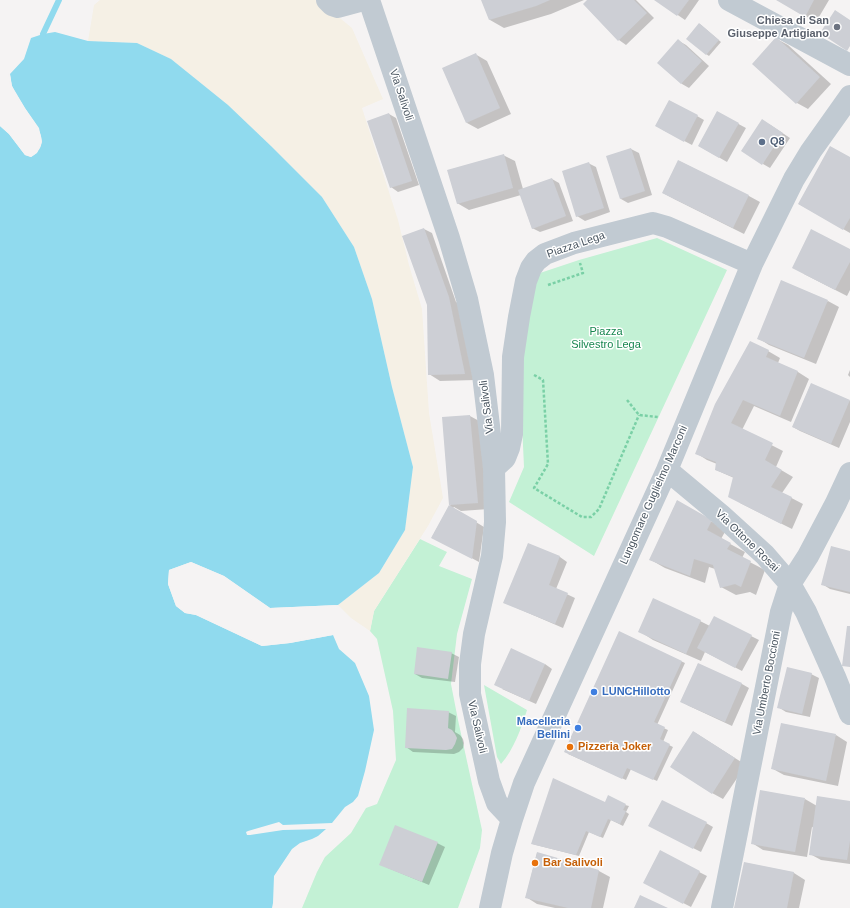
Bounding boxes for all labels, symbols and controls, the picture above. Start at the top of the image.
place label: Chiesa di San Giuseppe Artigiano [728,14,829,40]
marker: Chiesa di San Giuseppe Artigiano [832,22,842,32]
street label: Via Salivoli [386,67,416,123]
place label: Q8 [770,135,785,149]
marker: Q8 [757,137,767,147]
street label: Piazza Lega [545,229,607,261]
park label: Piazza Silvestro Lega [571,325,641,351]
street label: Via Salivoli [477,380,497,434]
street label: Lungomare Guglielmo Marconi [617,424,691,566]
street label: Via Ottone Rosai [713,507,781,575]
street label: Via Umberto Boccioni [750,630,784,736]
place label: LUNCHillotto [602,685,670,699]
marker: LUNCHillotto [589,687,599,697]
street label: Via Salivoli [465,699,489,755]
place label: Macelleria Bellini [517,715,570,741]
marker: Macelleria Bellini [573,723,583,733]
place label: Pizzeria Joker [578,740,651,754]
marker: Pizzeria Joker [565,742,575,752]
place label: Bar Salivoli [543,856,603,870]
marker: Bar Salivoli [530,858,540,868]

